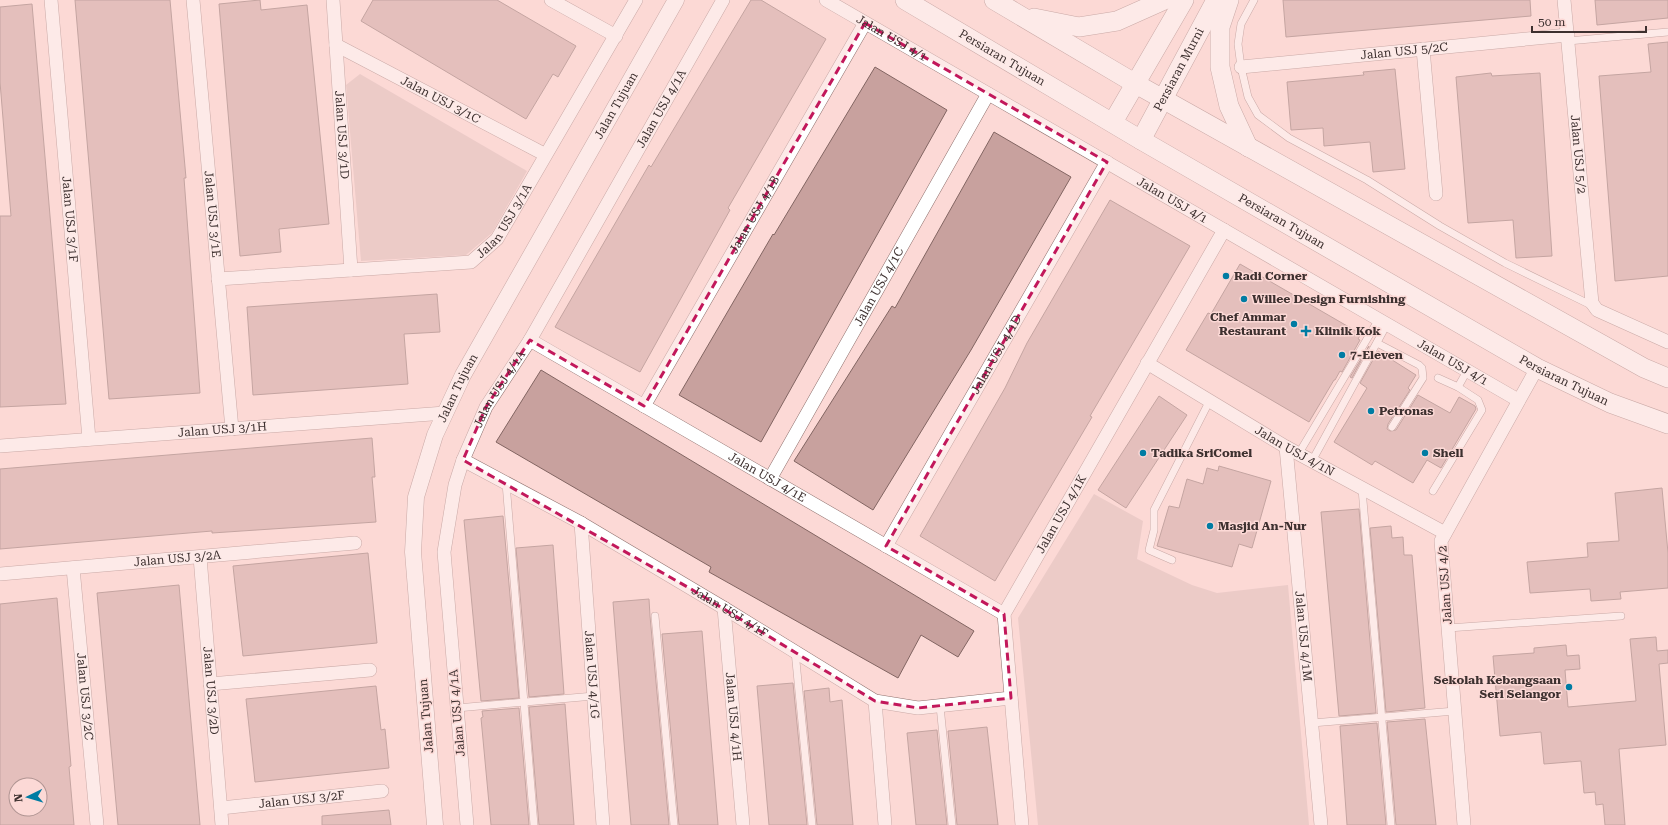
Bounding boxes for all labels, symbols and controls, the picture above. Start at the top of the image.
scale bar [1532,8,1646,34]
street label: Jalan USJ 4/1 [854,12,930,64]
text: 50 m [1538,15,1565,29]
street label: Persiaran Murni [1151,25,1207,114]
street label: Persiaran Tujuan [957,27,1048,89]
street label: Jalan USJ 5/2C [1360,40,1449,62]
street label: Jalan USJ 4/1A [634,67,689,150]
street label: Jalan Tujuan [592,69,641,141]
street label: Jalan USJ 3/1C [398,73,483,127]
street label: Jalan USJ 3/1D [332,90,352,179]
street label: Jalan USJ 5/2 [1568,114,1589,195]
street label: Jalan USJ 3/1E [202,170,223,258]
street label: Jalan USJ 4/1B [727,173,782,256]
street label: Jalan USJ 4/1 [1134,174,1210,226]
street label: Jalan USJ 3/1F [59,175,81,263]
street label: Jalan USJ 3/1A [474,181,535,261]
street label: Persiaran Tujuan [1236,191,1328,252]
street label: Jalan USJ 4/1C [851,245,907,328]
place label: Radi Corner [1234,269,1308,283]
marker: Radi Corner [1221,271,1231,281]
place label: Willee Design Furnishing [1252,292,1406,306]
marker: Willee Design Furnishing [1239,294,1249,304]
place label: Chef Ammar Restaurant [1210,310,1287,338]
street label: Jalan USJ 4/1D [968,313,1024,396]
marker: Chef Ammar Restaurant [1289,319,1299,329]
place label: Klinik Kok [1315,324,1382,338]
marker: Klinik Kok [1300,325,1312,337]
street label: Jalan USJ 4/1 [1415,336,1491,388]
street label: Jalan USJ 4/1A [471,347,528,430]
place label: 7-Eleven [1350,348,1403,362]
marker: 7-Eleven [1337,350,1347,360]
street label: Jalan Tujuan [435,351,481,425]
street label: Persiaran Tujuan [1517,352,1611,408]
place label: Petronas [1379,404,1433,418]
marker: Petronas [1366,406,1376,416]
street label: Jalan USJ 3/1H [177,419,267,440]
street label: Jalan USJ 4/1N [1253,423,1337,479]
place label: Tadika SriComel [1151,446,1252,460]
place label: Shell [1433,446,1463,460]
marker: Tadika SriComel [1138,448,1148,458]
marker: Shell [1420,448,1430,458]
street label: Jalan USJ 4/1E [726,449,808,505]
street label: Jalan USJ 4/1K [1033,472,1089,556]
place label: Masjid An-Nur [1218,519,1307,533]
marker: Masjid An-Nur [1205,521,1215,531]
street label: Jalan USJ 4/2 [1435,545,1455,625]
street label: Jalan USJ 3/2A [133,548,222,569]
street label: Jalan USJ 4/1F [689,583,770,640]
street label: Jalan USJ 4/1M [1292,590,1315,682]
street label: Jalan USJ 4/1G [582,630,602,720]
street label: Jalan USJ 3/2D [200,646,222,735]
street label: Jalan USJ 3/2C [74,652,96,741]
street label: Jalan USJ 4/1A [446,668,468,757]
street label: Jalan USJ 4/1H [723,671,744,762]
place label: Sekolah Kebangsaan Seri Selangor [1434,673,1562,701]
street label: Jalan Tujuan [416,678,436,754]
marker: Sekolah Kebangsaan Seri Selangor [1564,682,1574,692]
north arrow [8,777,48,817]
street label: Jalan USJ 3/2F [258,788,345,811]
text: N [12,793,25,803]

